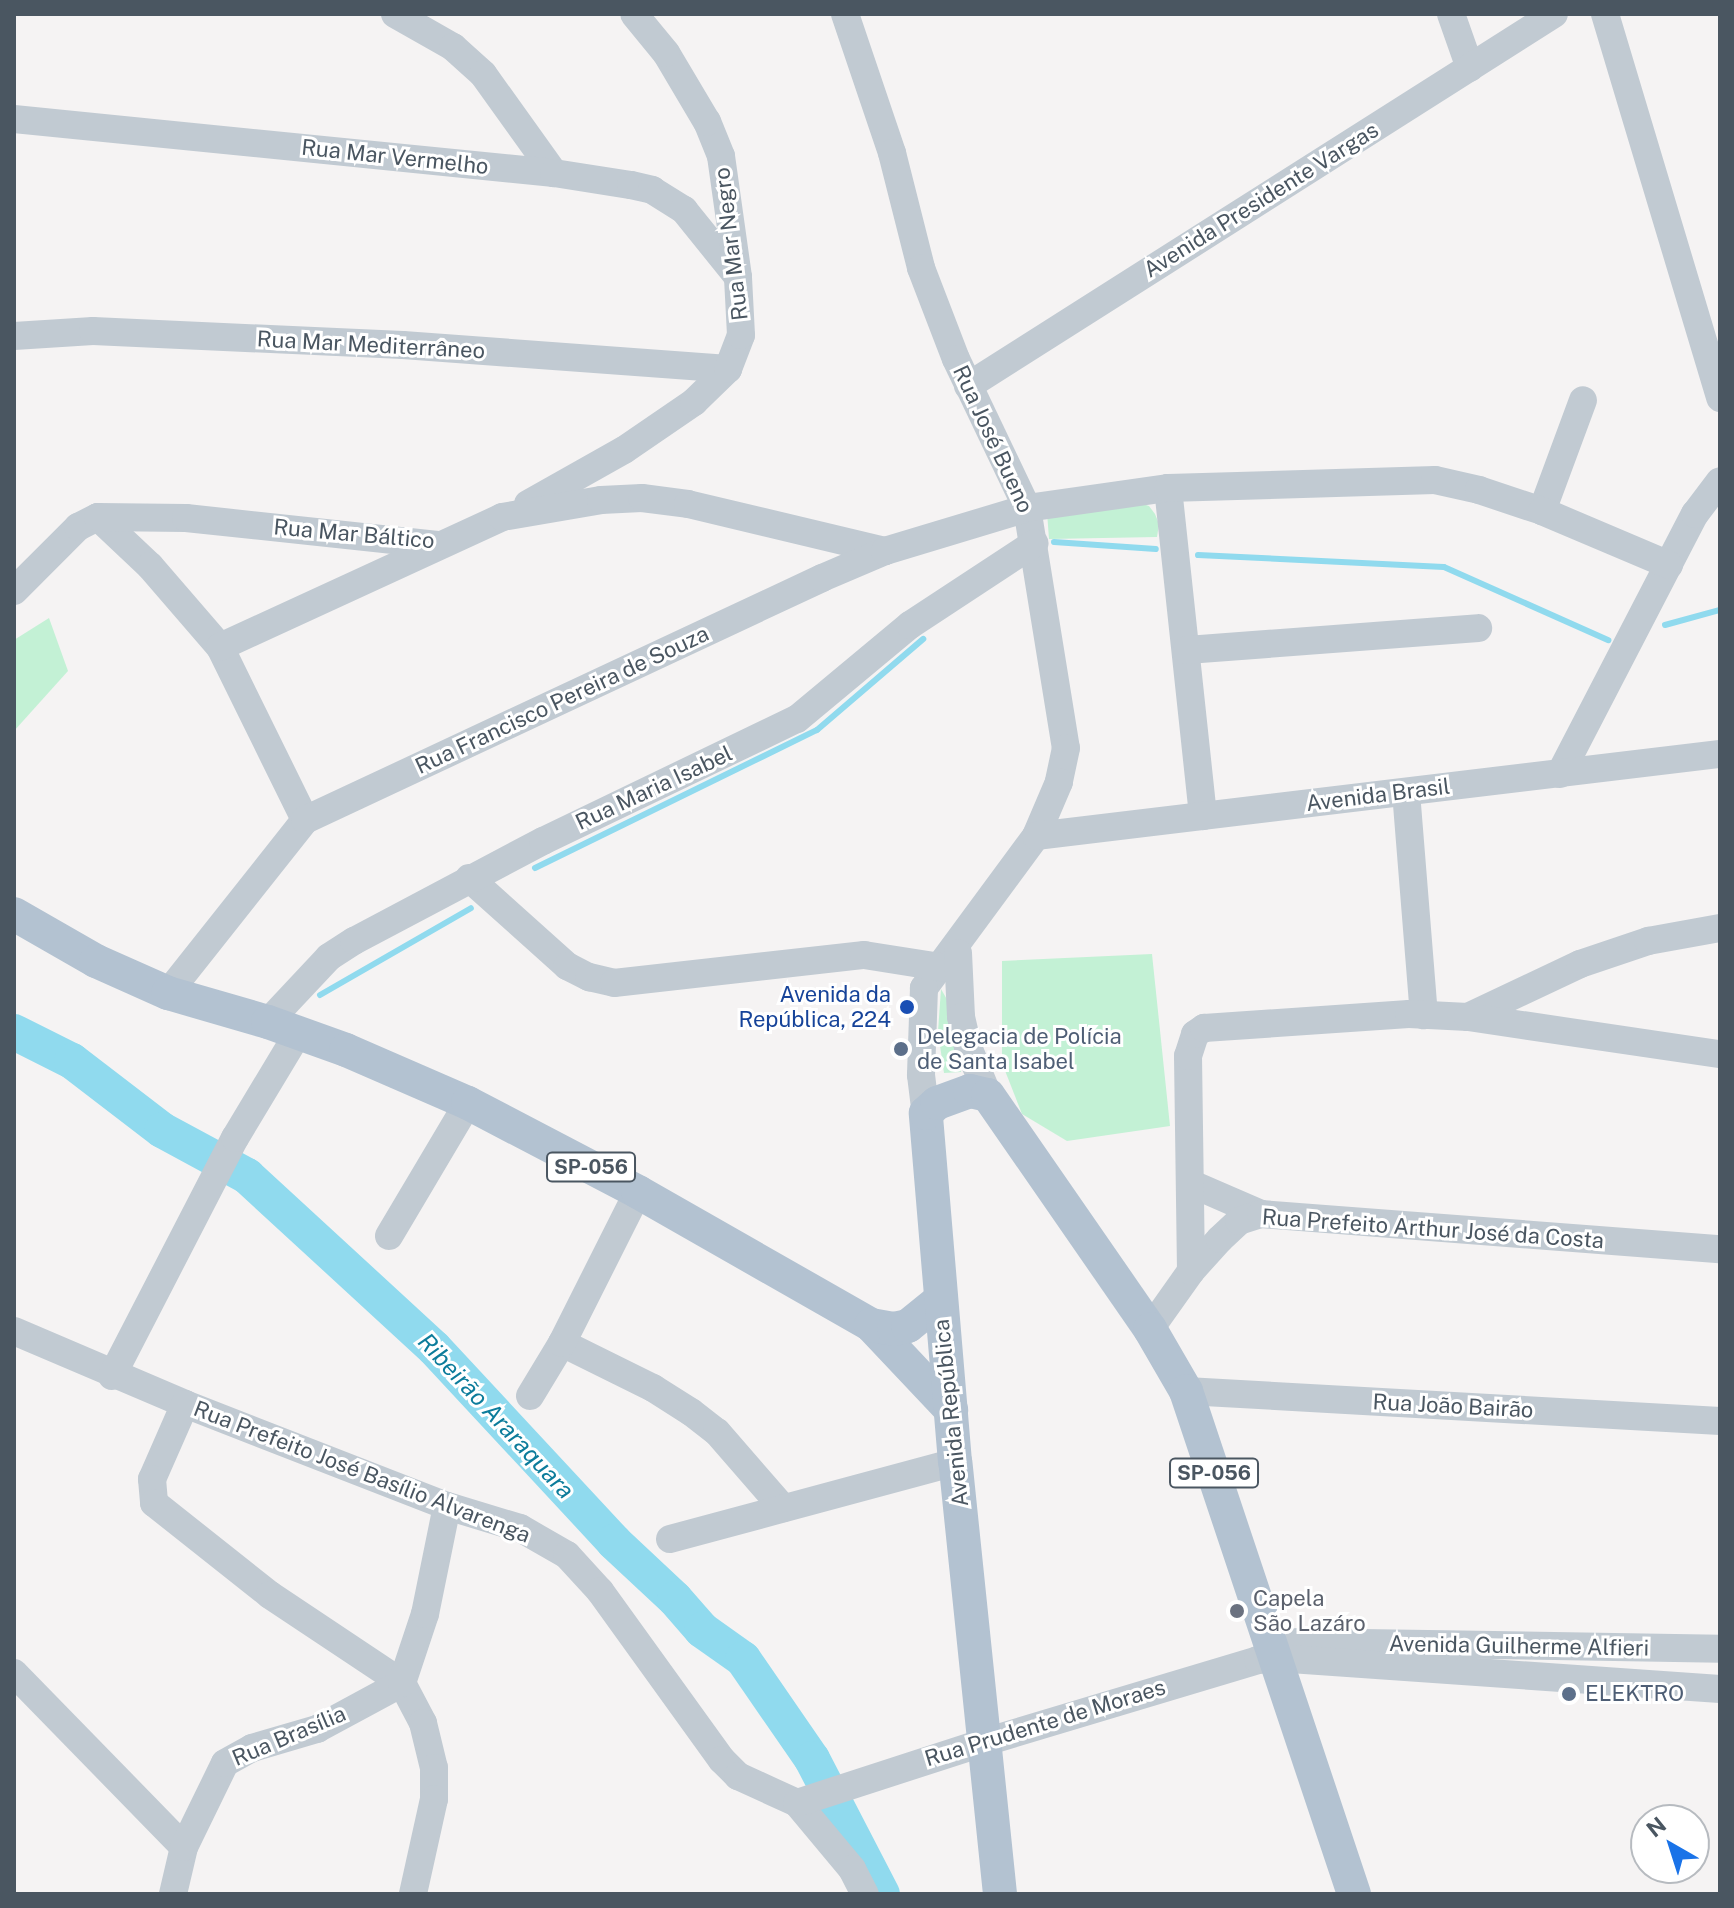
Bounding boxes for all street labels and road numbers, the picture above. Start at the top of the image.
street label: Avenida Presidente Vargas [1138,117,1384,283]
street label: Rua Mar Vermelho [300,134,490,180]
street label: Rua Mar Negro [709,166,753,322]
street label: Rua Mar Mediterrâneo [256,326,486,364]
street label: Rua José Bueno [947,361,1039,517]
street label: Rua Mar Báltico [272,514,436,554]
street label: Rua Francisco Pereira de Souza [411,620,713,780]
street label: Rua Maria Isabel [571,740,737,836]
street label: Avenida Brasil [1305,773,1451,817]
road number: SP-056 [545,1151,637,1183]
street label: Rua Prefeito Arthur José da Costa [1261,1204,1605,1254]
street label: Avenida República [928,1318,974,1508]
street label: Rua João Bairão [1372,1389,1534,1423]
street label: Rua Prefeito José Basílio Alvarenga [190,1395,534,1549]
road number: SP-056 [1168,1457,1260,1489]
street label: Avenida Guilherme Alfieri [1389,1631,1649,1661]
street label: Rua Prudente de Moraes [921,1674,1169,1772]
street label: Rua Brasília [228,1700,350,1772]

